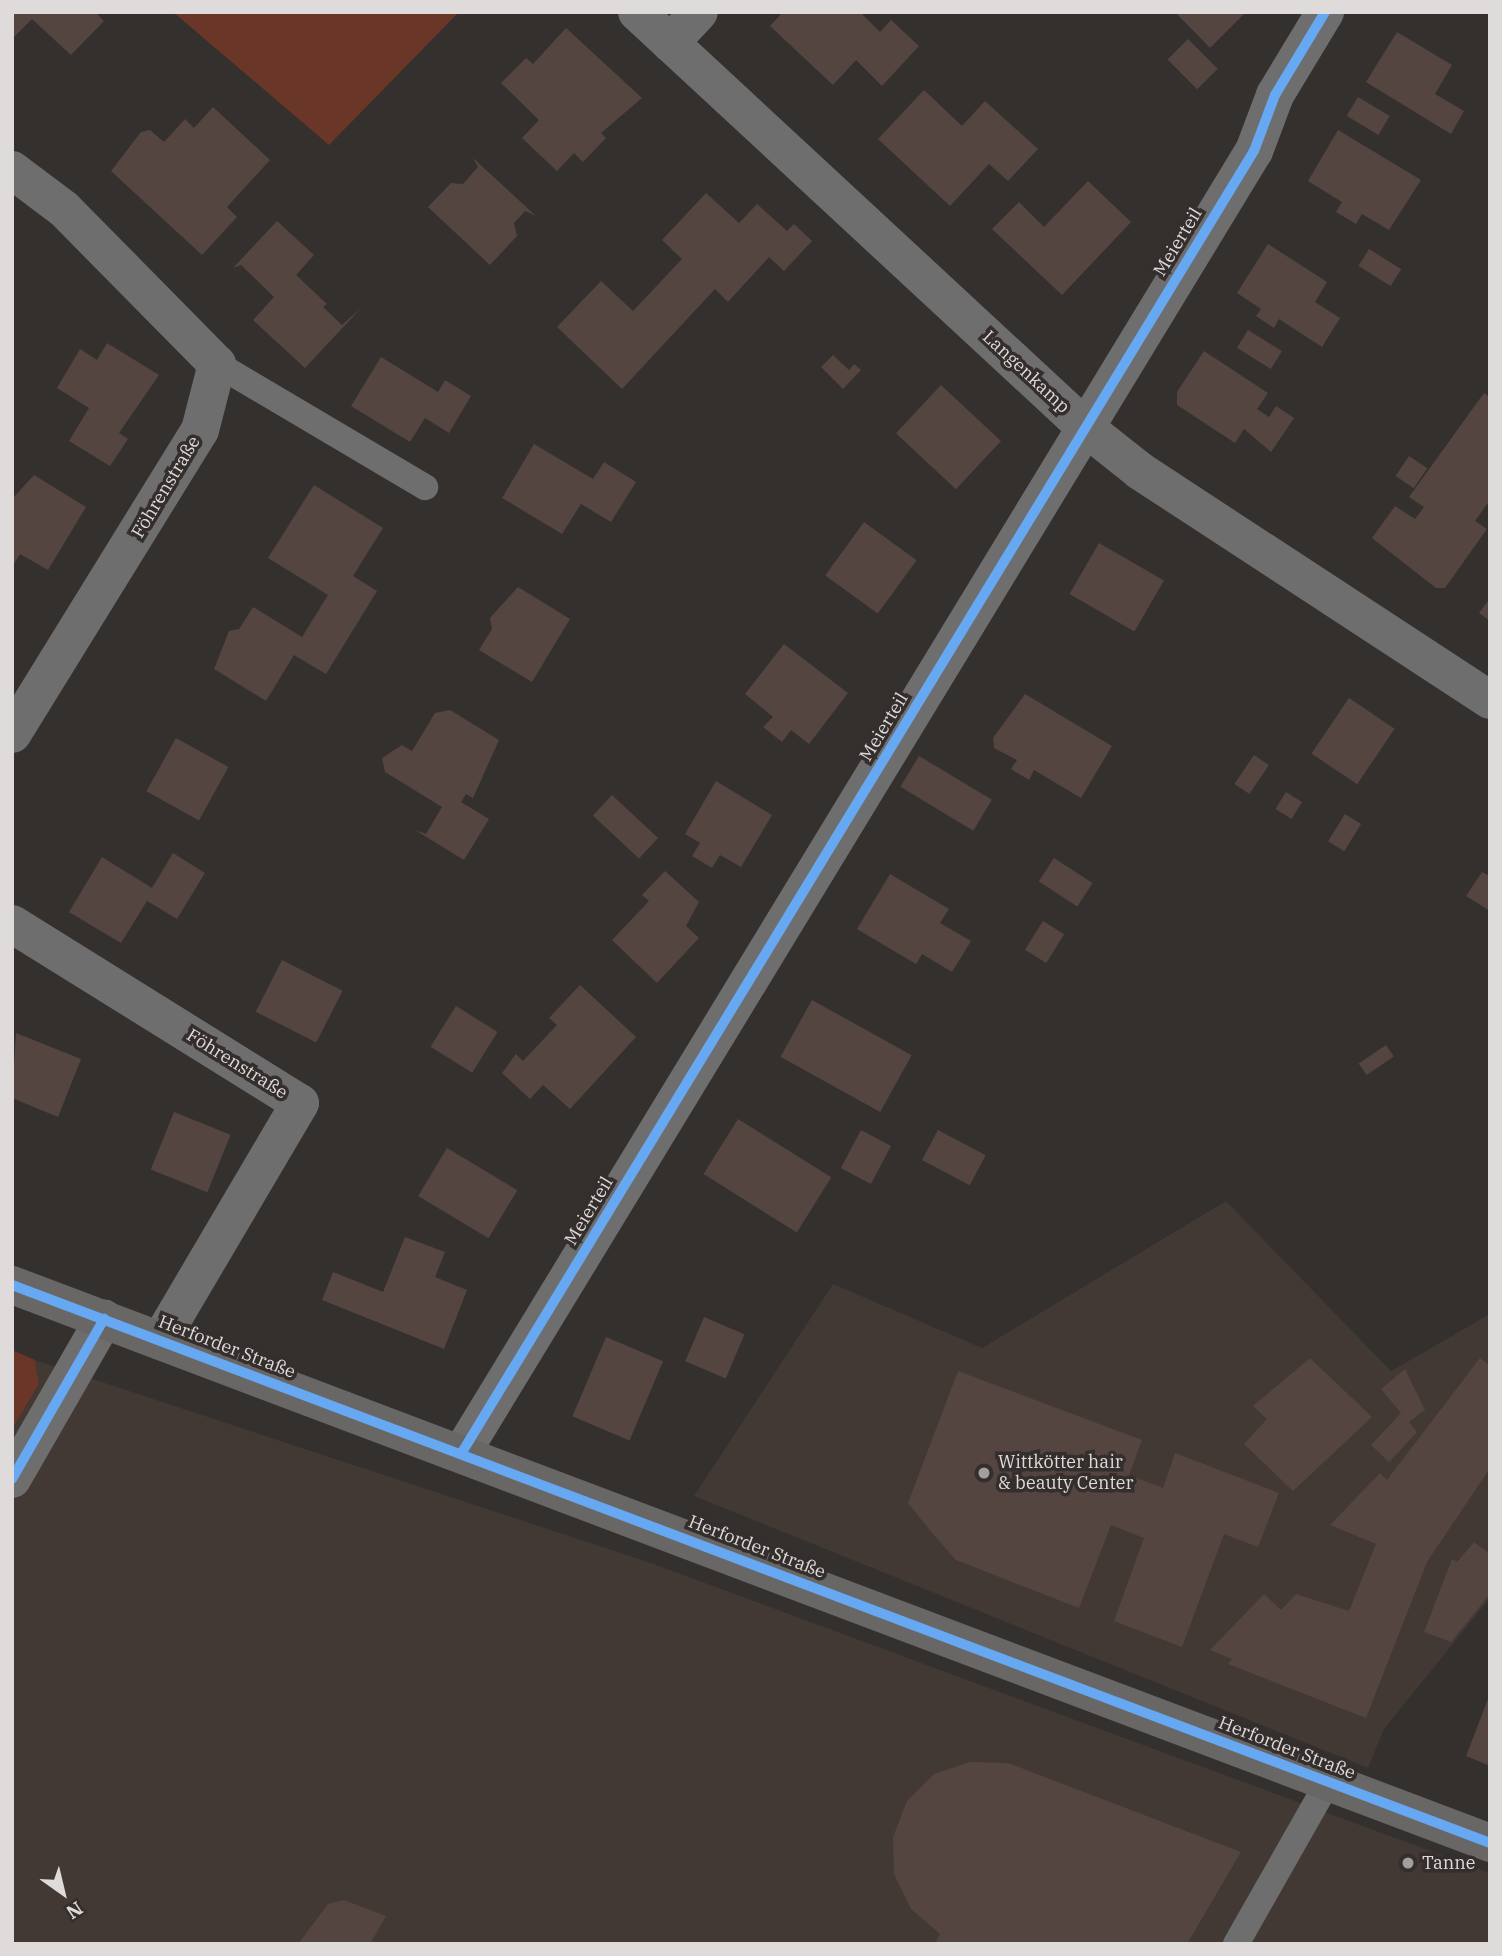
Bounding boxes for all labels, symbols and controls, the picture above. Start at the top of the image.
street label: Meierteil [1149,204,1207,280]
street label: Langenkamp [978,326,1074,418]
street label: Föhrenstraße [127,432,205,542]
street label: Meierteil [855,689,913,765]
street label: Föhrenstraße [182,1024,292,1104]
street label: Meierteil [560,1173,618,1249]
street label: Herforder Straße [155,1311,299,1383]
place label: Wittkötter hair & beauty Center [998,1452,1133,1494]
marker: Wittkötter hair & beauty Center [976,1465,992,1481]
street label: Herforder Straße [685,1511,829,1583]
street label: Herforder Straße [1215,1712,1359,1784]
place label: Tanne [1422,1852,1475,1874]
marker: Tanne [1400,1855,1416,1871]
north arrow [28,1858,98,1928]
text: N [62,1896,88,1925]

